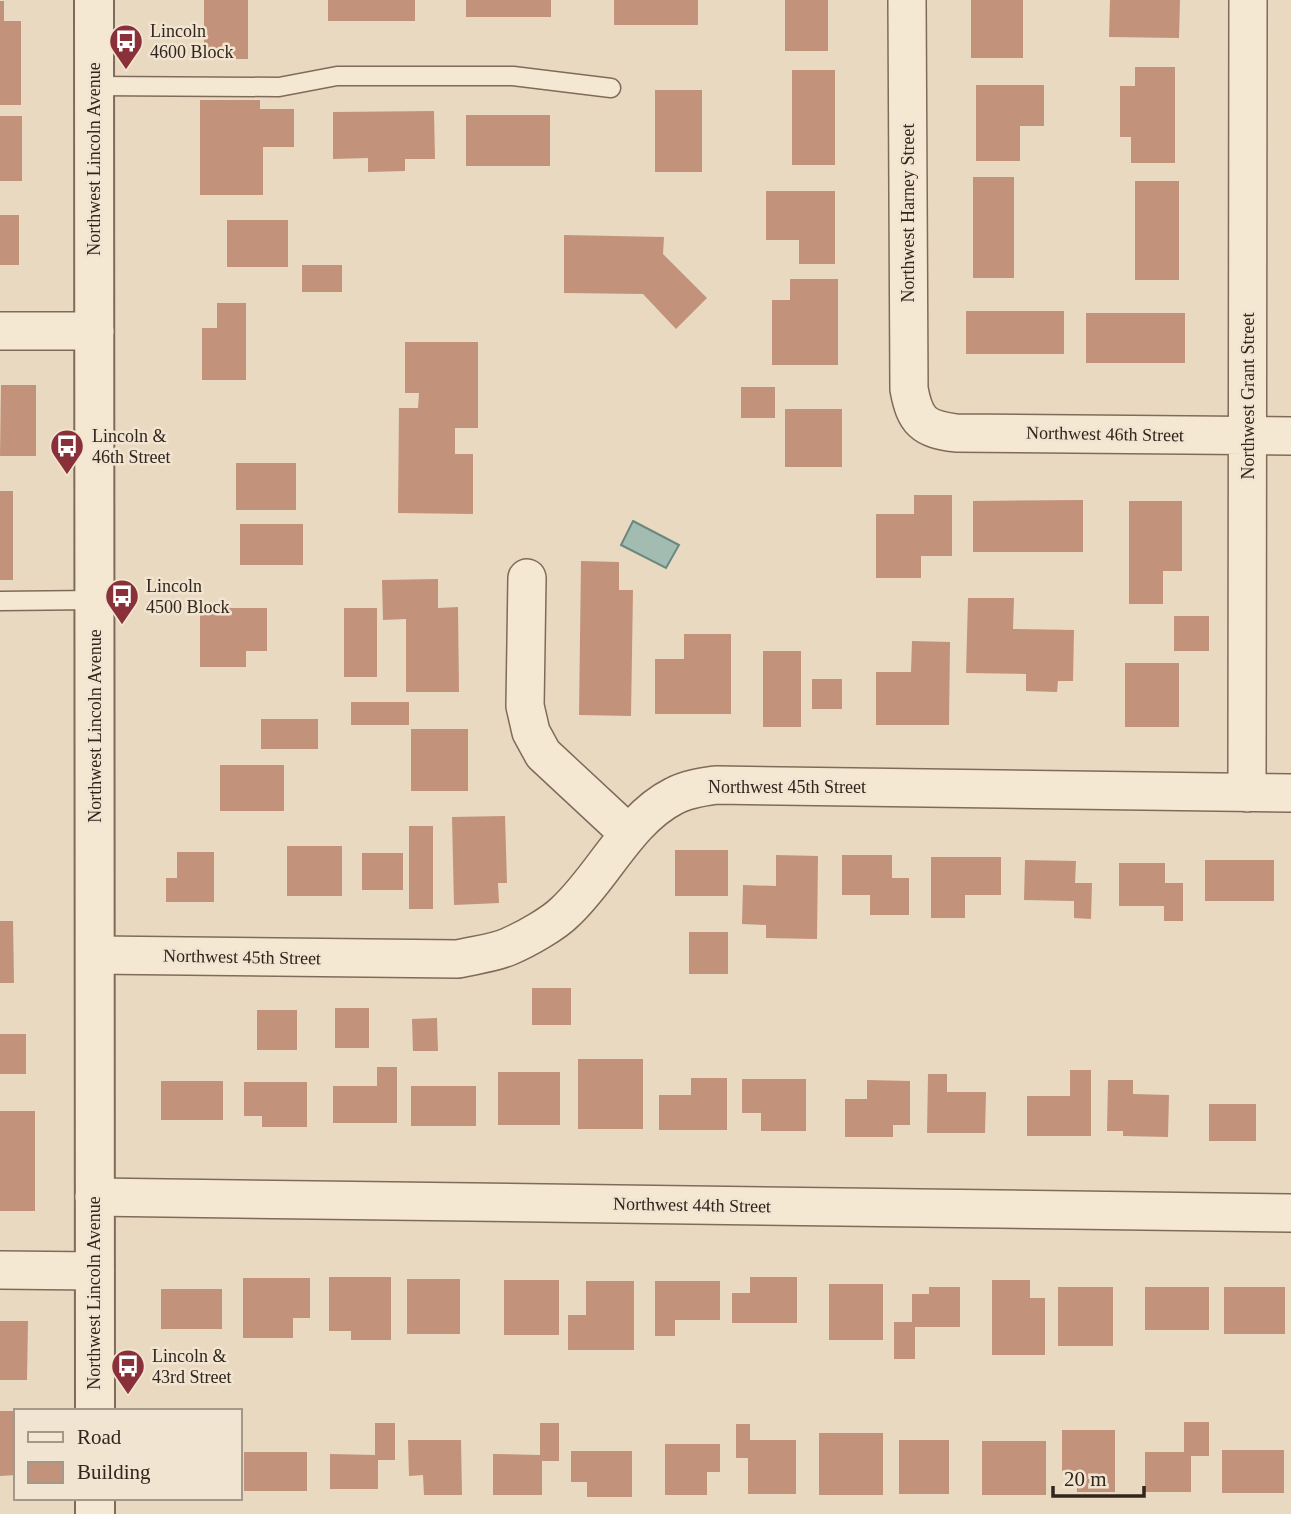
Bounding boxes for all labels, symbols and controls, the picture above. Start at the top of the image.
place label: Lincoln 4600 Block [150,21,234,62]
bus stop icon: Lincoln 4600 Block [107,22,145,71]
street label: Northwest Lincoln Avenue [84,62,104,256]
street label: Northwest Harney Street [898,124,918,302]
street label: Northwest Grant Street [1238,313,1258,479]
street label: Northwest 46th Street [1026,423,1184,445]
place label: Lincoln & 46th Street [92,426,171,467]
bus stop icon: Lincoln & 46th Street [48,427,86,476]
place label: Lincoln 4500 Block [146,576,230,617]
bus stop icon: Lincoln 4500 Block [103,577,141,626]
street label: Northwest Lincoln Avenue [85,629,105,823]
street label: Northwest 45th Street [708,777,866,797]
street label: Northwest 45th Street [163,946,321,968]
street label: Northwest 44th Street [613,1194,771,1216]
street label: Northwest Lincoln Avenue [84,1196,104,1390]
place label: Lincoln & 43rd Street [152,1346,231,1387]
bus stop icon: Lincoln & 43rd Street [109,1347,147,1396]
legend [14,1409,242,1500]
text: Road [77,1425,122,1449]
scale bar [1053,1454,1144,1498]
text: Building [77,1460,151,1484]
text: 20 m [1064,1467,1107,1491]

